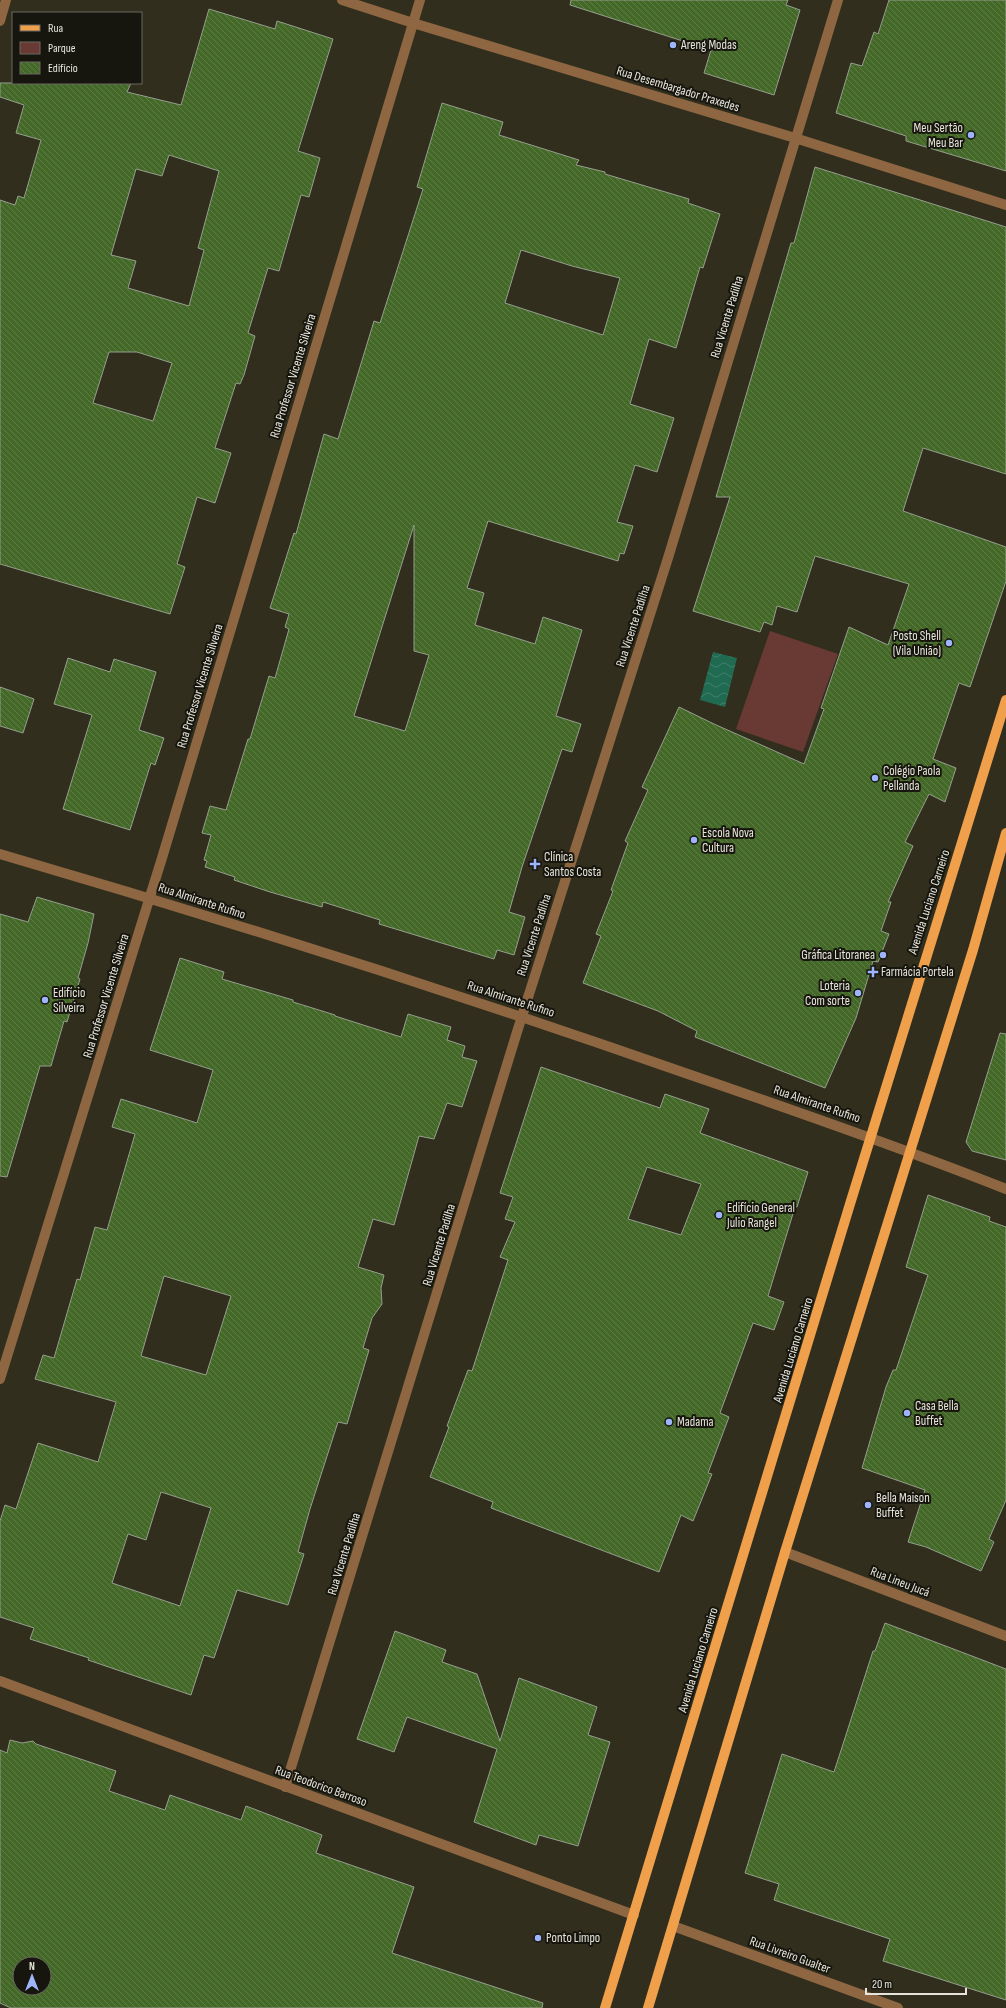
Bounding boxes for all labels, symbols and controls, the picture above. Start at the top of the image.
legend [12,12,142,84]
text: Rua [48,21,64,36]
place label: Areng Modas [680,37,737,53]
marker: Areng Modas [668,40,678,50]
text: Parque [48,41,76,56]
text: Edifício [48,61,78,76]
street label: Rua Desembargador Praxedes [614,63,742,115]
place label: Meu Sertão Meu Bar [914,120,963,151]
marker: Meu Sertão Meu Bar [966,130,976,140]
street label: Rua Vicente Padilha [707,274,747,360]
street label: Rua Professor Vicente Silveira [267,312,319,440]
street label: Rua Vicente Padilha [612,583,654,669]
street label: Rua Professor Vicente Silveira [174,622,226,750]
place label: Posto Shell (Vila União) [893,628,941,659]
marker: Posto Shell (Vila União) [944,638,954,648]
place label: Colégio Paola Pellanda [883,763,940,794]
marker: Colégio Paola Pellanda [870,773,880,783]
place label: Escola Nova Cultura [702,825,754,856]
marker: Escola Nova Cultura [689,835,699,845]
street label: Avenida Luciano Carneiro [904,848,953,957]
place label: Clínica Santos Costa [544,849,601,880]
marker: Clínica Santos Costa [529,858,541,870]
street label: Rua Almirante Rufino [156,879,248,923]
street label: Rua Vicente Padilha [513,892,555,978]
street label: Rua Professor Vicente Silveira [80,932,132,1060]
place label: Gráfica Litoranea [801,947,875,963]
marker: Gráfica Litoranea [878,950,888,960]
place label: Farmácia Portela [881,964,954,980]
marker: Farmácia Portela [868,967,878,977]
street label: Rua Almirante Rufino [465,977,557,1021]
place label: Loteria Com sorte [805,978,850,1009]
place label: Edifício Silveira [53,985,85,1016]
marker: Loteria Com sorte [853,988,863,998]
marker: Edifício Silveira [40,995,50,1005]
street label: Rua Almirante Rufino [771,1082,863,1126]
place label: Edifício General Julio Rangel [726,1200,795,1231]
street label: Rua Vicente Padilha [419,1202,459,1288]
marker: Edifício General Julio Rangel [714,1210,724,1220]
street label: Avenida Luciano Carneiro [769,1296,817,1405]
place label: Casa Bella Buffet [915,1398,959,1429]
marker: Casa Bella Buffet [902,1408,912,1418]
place label: Madama [677,1414,714,1430]
marker: Madama [664,1417,674,1427]
place label: Bella Maison Buffet [876,1490,930,1521]
marker: Bella Maison Buffet [863,1500,873,1510]
street label: Rua Vicente Padilha [324,1511,364,1597]
street label: Rua Lineu Jucá [868,1563,932,1601]
street label: Avenida Luciano Carneiro [674,1606,722,1715]
street label: Rua Teodorico Barroso [273,1762,369,1810]
place label: Ponto Limpo [546,1930,600,1946]
marker: Ponto Limpo [533,1933,543,1943]
street label: Rua Livreiro Gualter [747,1933,833,1977]
north arrow [12,1956,52,1996]
text: N [29,1960,35,1973]
scale bar [866,1970,966,1996]
text: 20 m [872,1977,892,1992]

